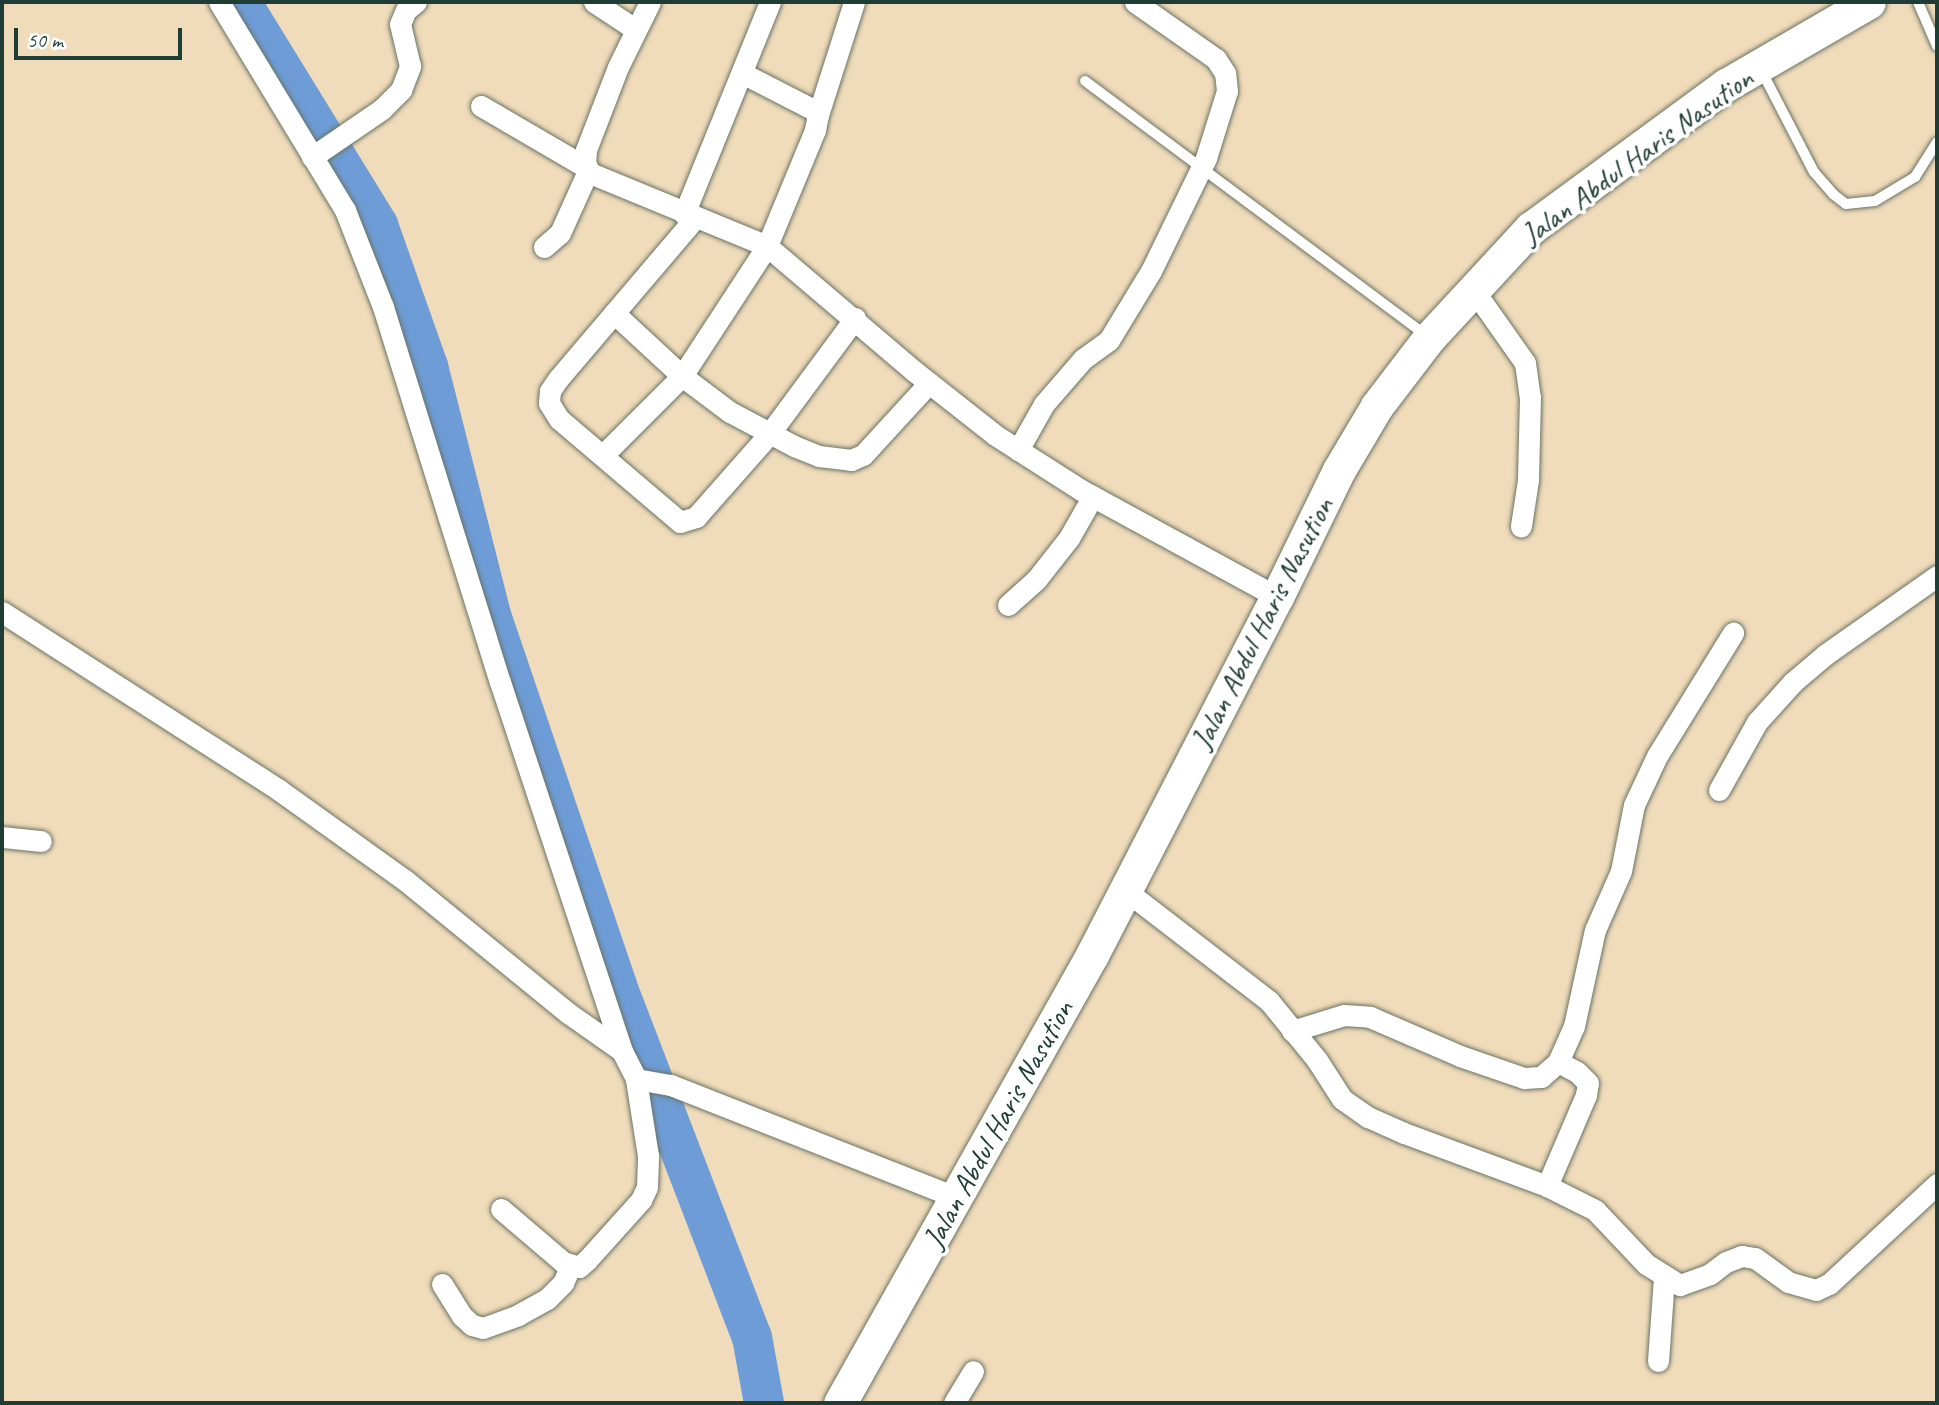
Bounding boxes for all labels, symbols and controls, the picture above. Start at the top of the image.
scale bar [18,14,186,58]
text: 50 m [27,27,63,53]
street label: Jalan Abdul Haris Nasution [1514,59,1760,253]
street label: Jalan Abdul Haris Nasution [1183,490,1341,756]
street label: Jalan Abdul Haris Nasution [915,993,1081,1255]

